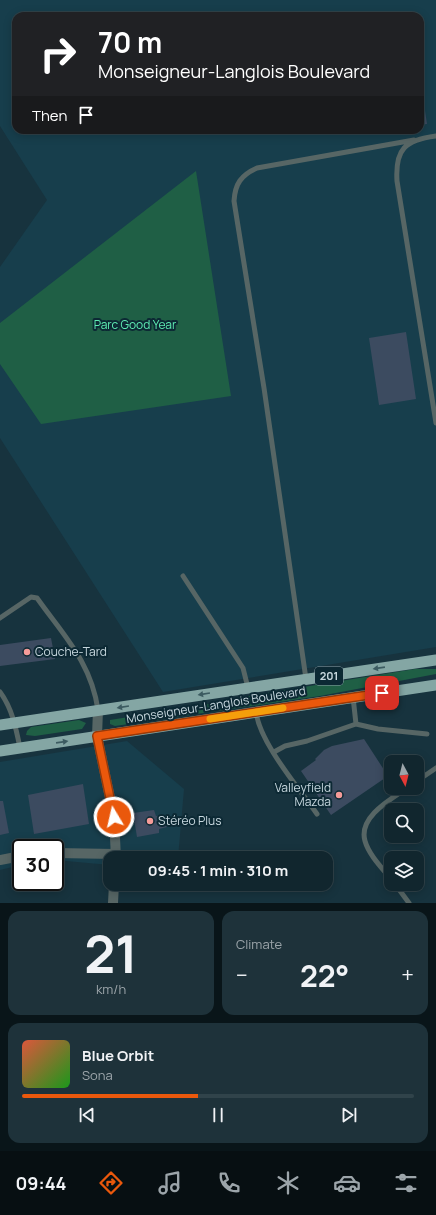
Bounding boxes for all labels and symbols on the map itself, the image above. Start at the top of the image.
park label: Parc Good Year [94,316,177,333]
place label: Couche-Tard [35,643,107,660]
marker: Couche-Tard [22,647,32,657]
one-way arrow [373,665,385,671]
road number: 201 [315,667,343,685]
pin [365,676,399,710]
street label: Monseigneur-Langlois Boulevard [125,682,307,727]
one-way arrow [198,691,210,697]
one-way arrow [117,704,129,710]
one-way arrow [56,739,68,745]
north arrow [384,755,424,795]
place label: Valleyfield Mazda [275,779,331,810]
marker: Valleyfield Mazda [334,790,344,800]
position arrow [93,796,135,838]
place label: Stéréo Plus [158,812,222,829]
marker: Stéréo Plus [145,816,155,826]
speed limit sign: 30 [12,839,64,891]

